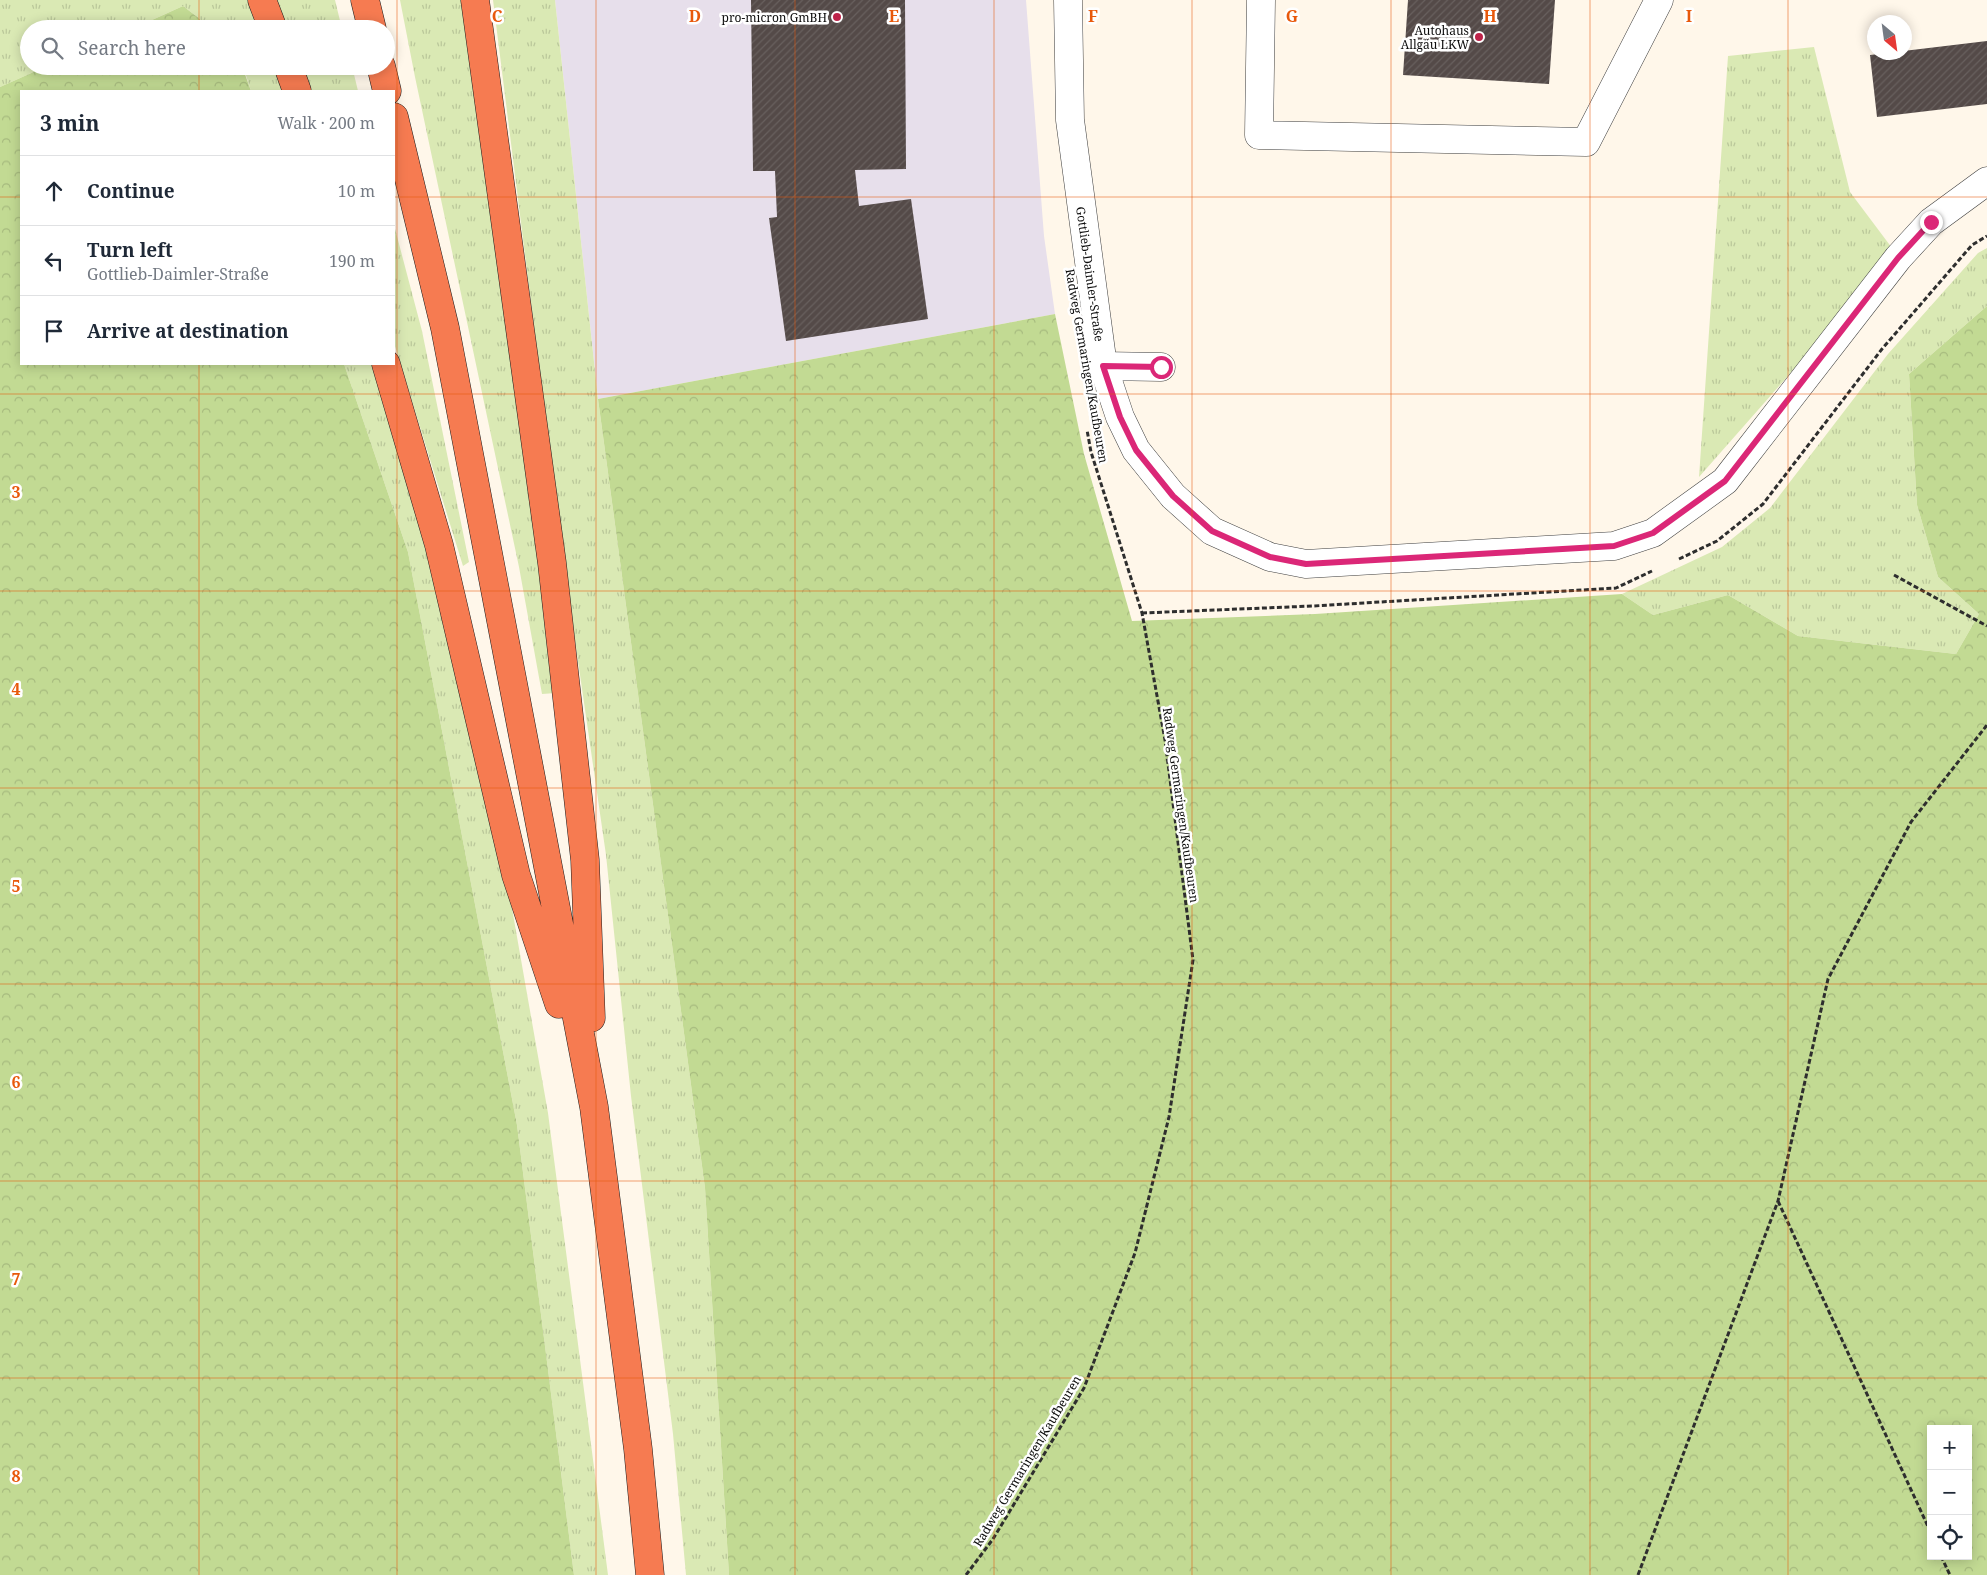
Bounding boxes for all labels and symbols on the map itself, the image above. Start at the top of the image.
text: C [492,5,503,27]
text: D [689,5,701,27]
text: E [889,5,899,27]
text: F [1088,5,1098,27]
text: G [1286,5,1298,27]
text: H [1483,5,1497,27]
text: I [1686,5,1692,27]
place label: pro-micron GmBH [722,9,827,26]
marker: pro-micron GmBH [831,11,843,23]
north arrow [1867,15,1912,60]
place label: Autohaus Allgäu LKW [1401,22,1469,53]
marker: Autohaus Allgäu LKW [1473,31,1485,43]
street label: Gottlieb-Daimler-Straße [1072,205,1108,343]
route end [1920,211,1943,234]
street label: Radweg Germaringen/Kaufbeuren [1062,268,1113,465]
route start [1150,356,1173,379]
text: 3 [11,481,21,503]
text: 4 [11,678,21,700]
street label: Radweg Germaringen/Kaufbeuren [1159,706,1203,904]
text: 5 [11,875,21,897]
text: 6 [11,1071,21,1093]
text: 7 [11,1268,21,1290]
street label: Radweg Germaringen/Kaufbeuren [969,1372,1085,1550]
text: 8 [11,1465,21,1487]

